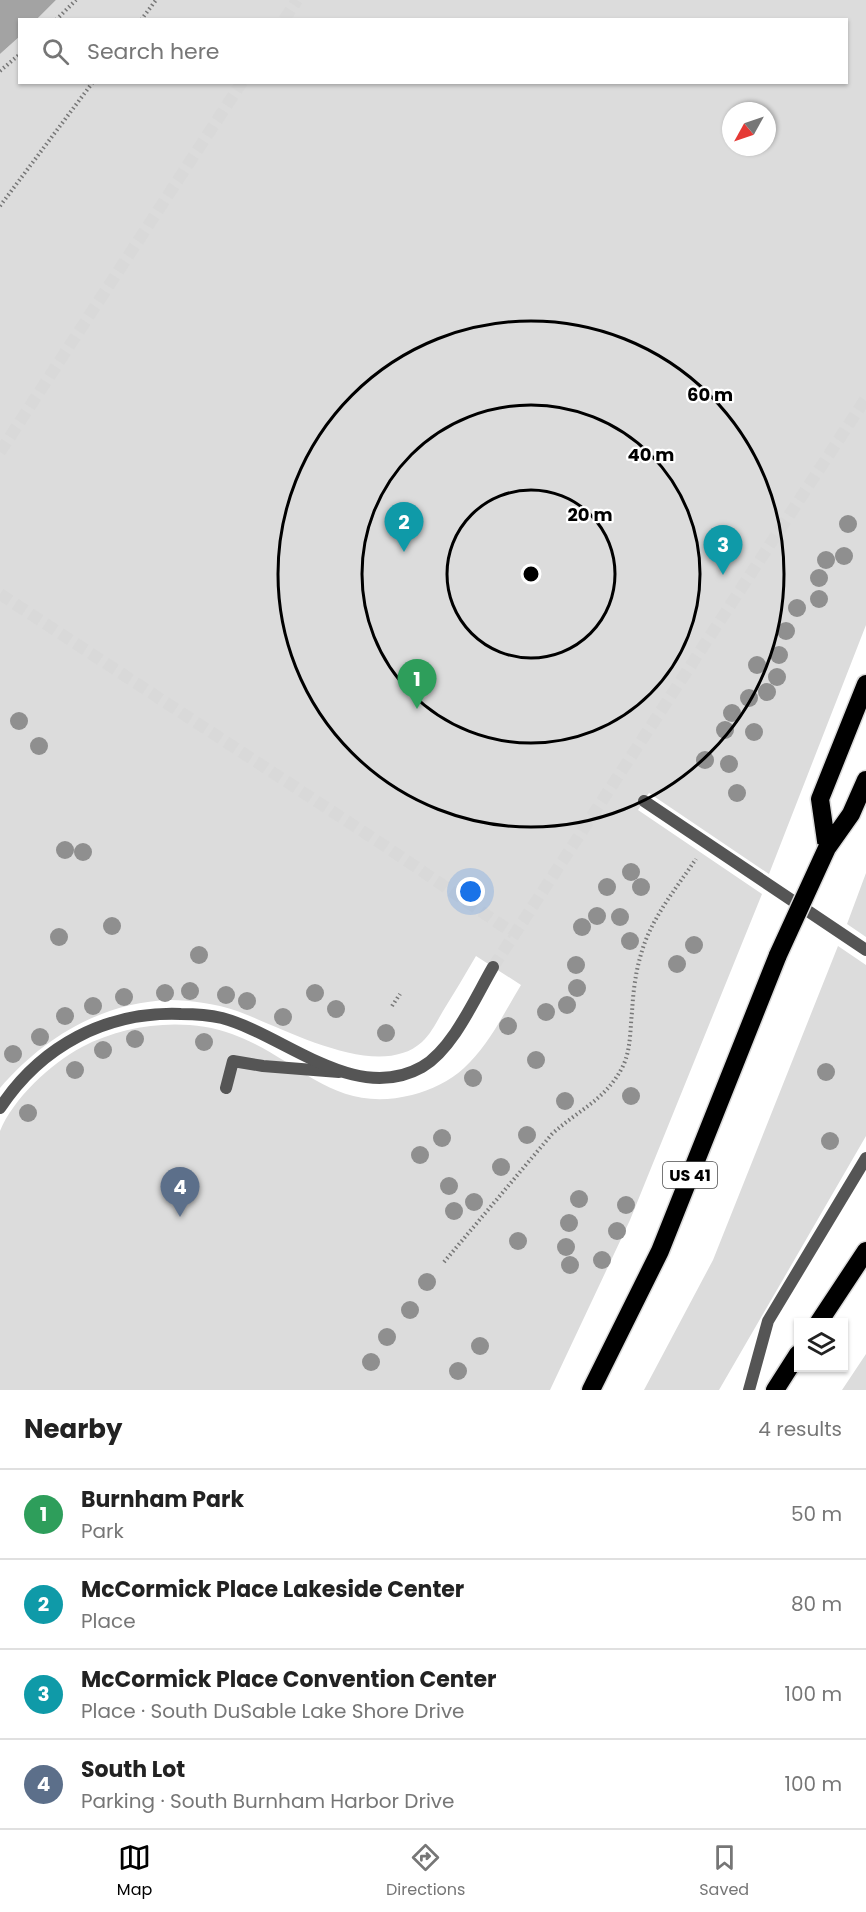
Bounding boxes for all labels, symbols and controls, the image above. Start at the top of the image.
search box [18,18,848,84]
icon: search [39,35,72,68]
text: Search here [87,36,220,67]
north arrow [722,102,776,156]
text: 60 m [687,382,733,407]
text: 40 m [628,442,674,467]
pin: 2 [384,502,424,552]
text: 20 m [568,502,612,527]
pin: 3 [704,526,742,575]
centre of rings [521,564,541,584]
pin: 1 [398,660,436,709]
your location [456,877,485,906]
road number: US 41 [663,1162,717,1188]
pin: 4 [160,1168,200,1217]
map controls [794,1318,848,1372]
button: layers [794,1318,848,1372]
text: Nearby [24,1411,122,1447]
text: 4 results [758,1415,842,1443]
text: Burnham Park [81,1484,244,1515]
text: 1 [40,1500,47,1528]
text: 50 m [791,1500,842,1528]
text: Park [81,1517,124,1545]
text: McCormick Place Lakeside Center [81,1574,464,1605]
text: 2 [38,1590,49,1618]
text: 80 m [791,1590,842,1618]
text: Place [81,1607,136,1635]
text: McCormick Place Convention Center [81,1664,496,1695]
text: 3 [37,1680,50,1708]
text: 100 m [785,1680,842,1708]
text: Place · South DuSable Lake Shore Drive [81,1697,465,1725]
text: South Lot [81,1754,185,1785]
text: 4 [37,1770,50,1798]
text: 100 m [785,1770,842,1798]
text: Parking · South Burnham Harbor Drive [81,1787,454,1815]
tab: Map [117,1841,152,1902]
tab: Directions [386,1841,465,1902]
tab: Saved [699,1841,749,1902]

